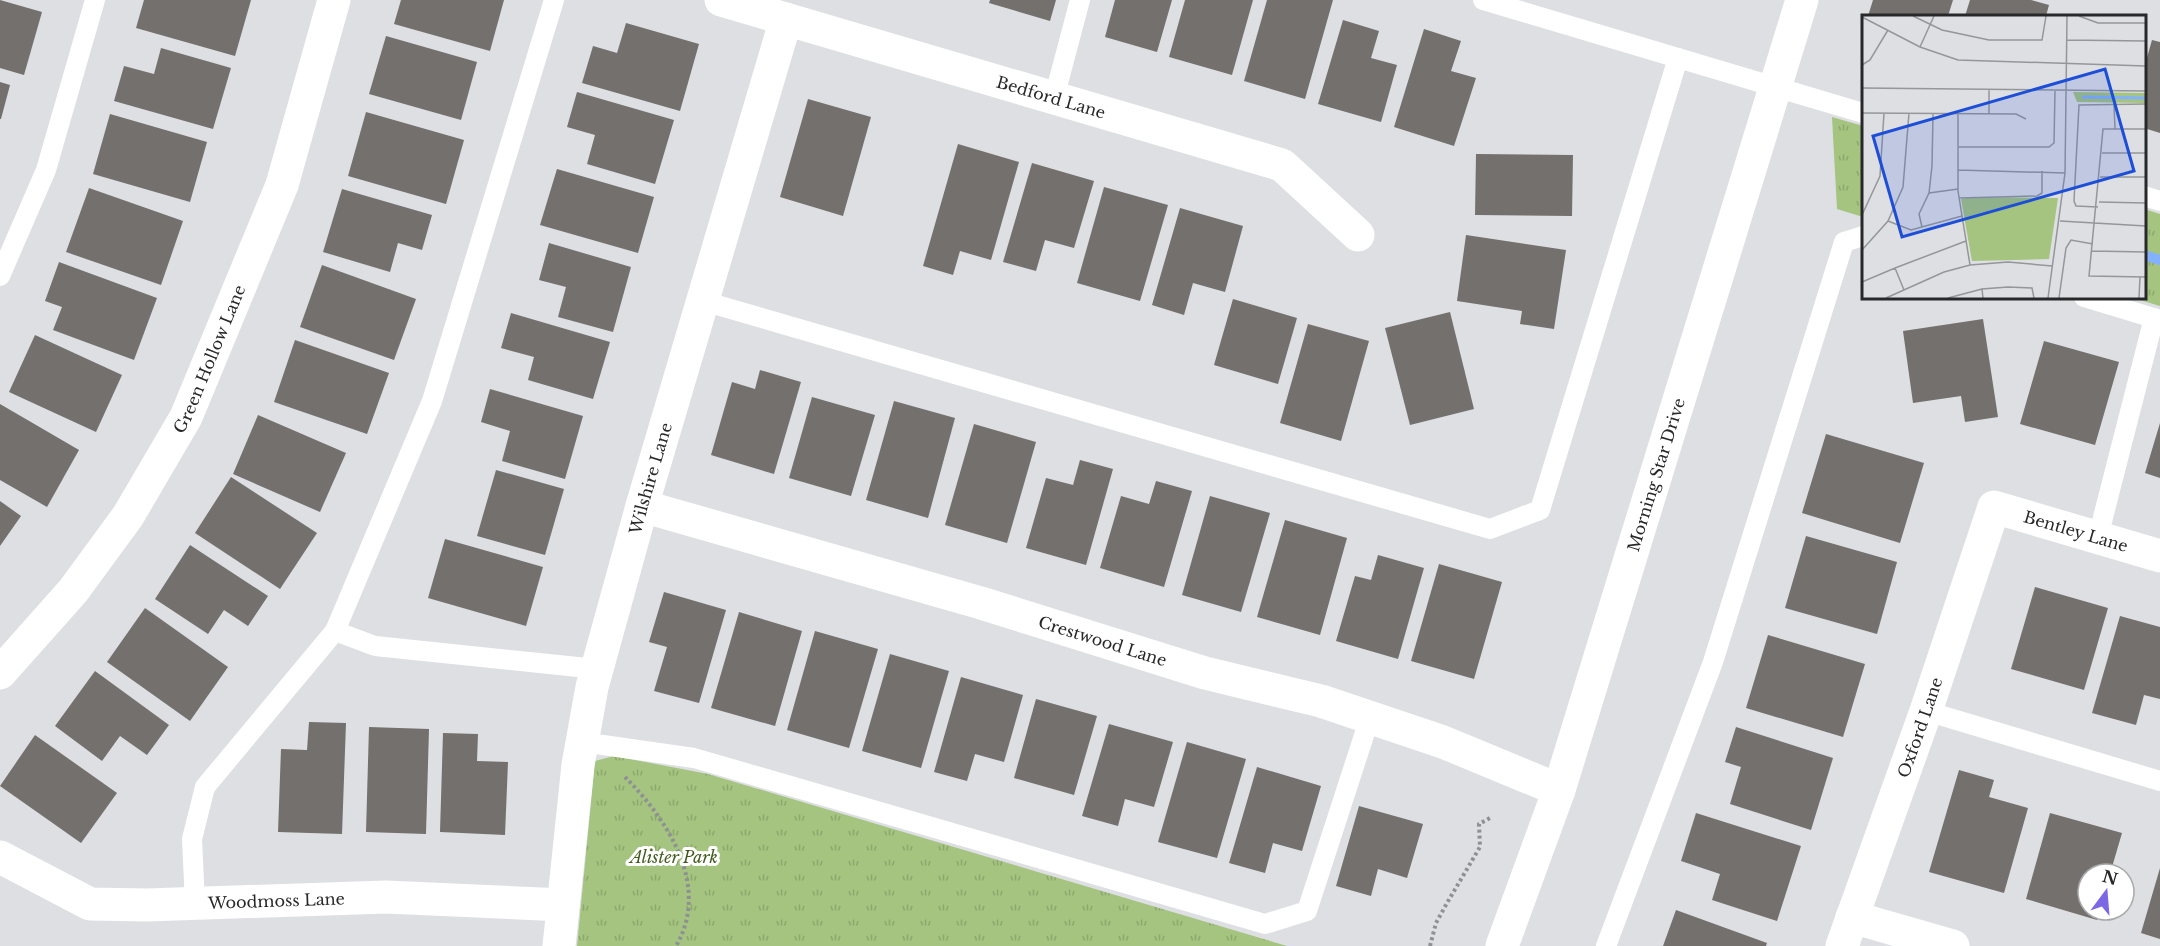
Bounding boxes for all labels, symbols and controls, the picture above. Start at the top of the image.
inset map [1862,15,2145,298]
street label: Bedford Lane [994,72,1108,123]
street label: Green Hollow Lane [169,282,250,437]
street label: Morning Star Drive [1623,396,1689,554]
street label: Wilshire Lane [624,420,676,537]
street label: Bentley Lane [2021,506,2130,556]
street label: Crestwood Lane [1036,612,1169,670]
street label: Oxford Lane [1893,675,1947,780]
park label: Alister Park [628,847,718,867]
north arrow [2076,862,2136,922]
text: N [2100,866,2120,889]
street label: Woodmoss Lane [207,888,345,913]

